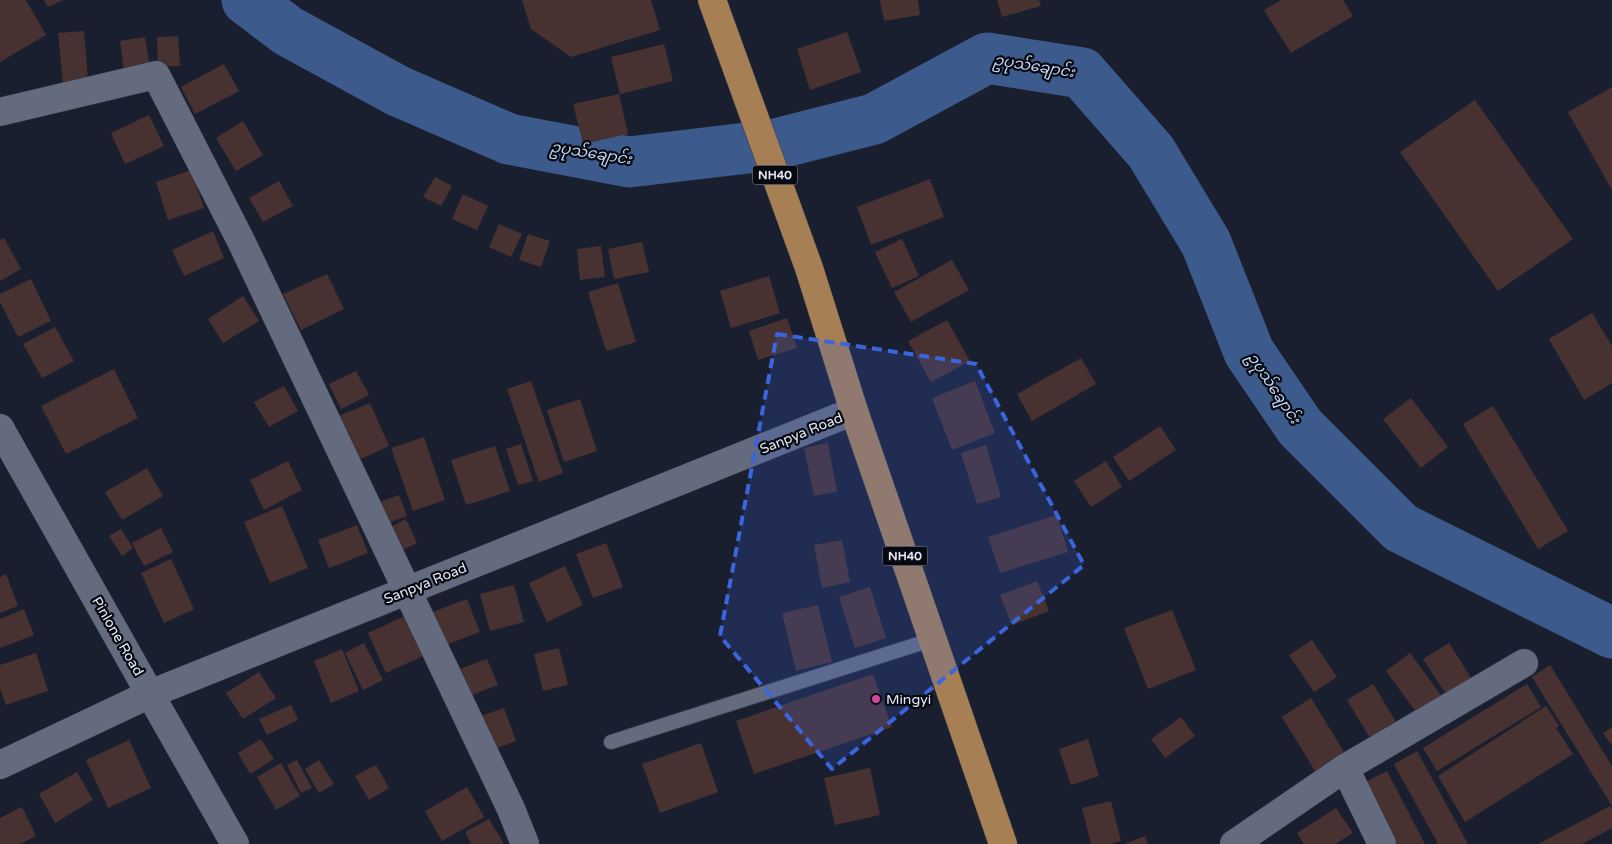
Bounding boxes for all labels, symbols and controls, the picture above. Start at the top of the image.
water label: ဥပုသ်ချောင်း [992,49,1077,84]
water label: ဥပုသ်ချောင်း [549,136,634,171]
road number: NH40 [752,166,798,184]
water label: ဥပုသ်ချောင်း [1241,348,1306,429]
street label: Sanpya Road [757,409,845,458]
road number: NH40 [882,546,928,566]
street label: Sanpya Road [381,559,469,608]
street label: Pinlone Road [88,594,147,679]
place label: Mingyi [886,691,931,708]
marker: Mingyi [870,693,882,705]

